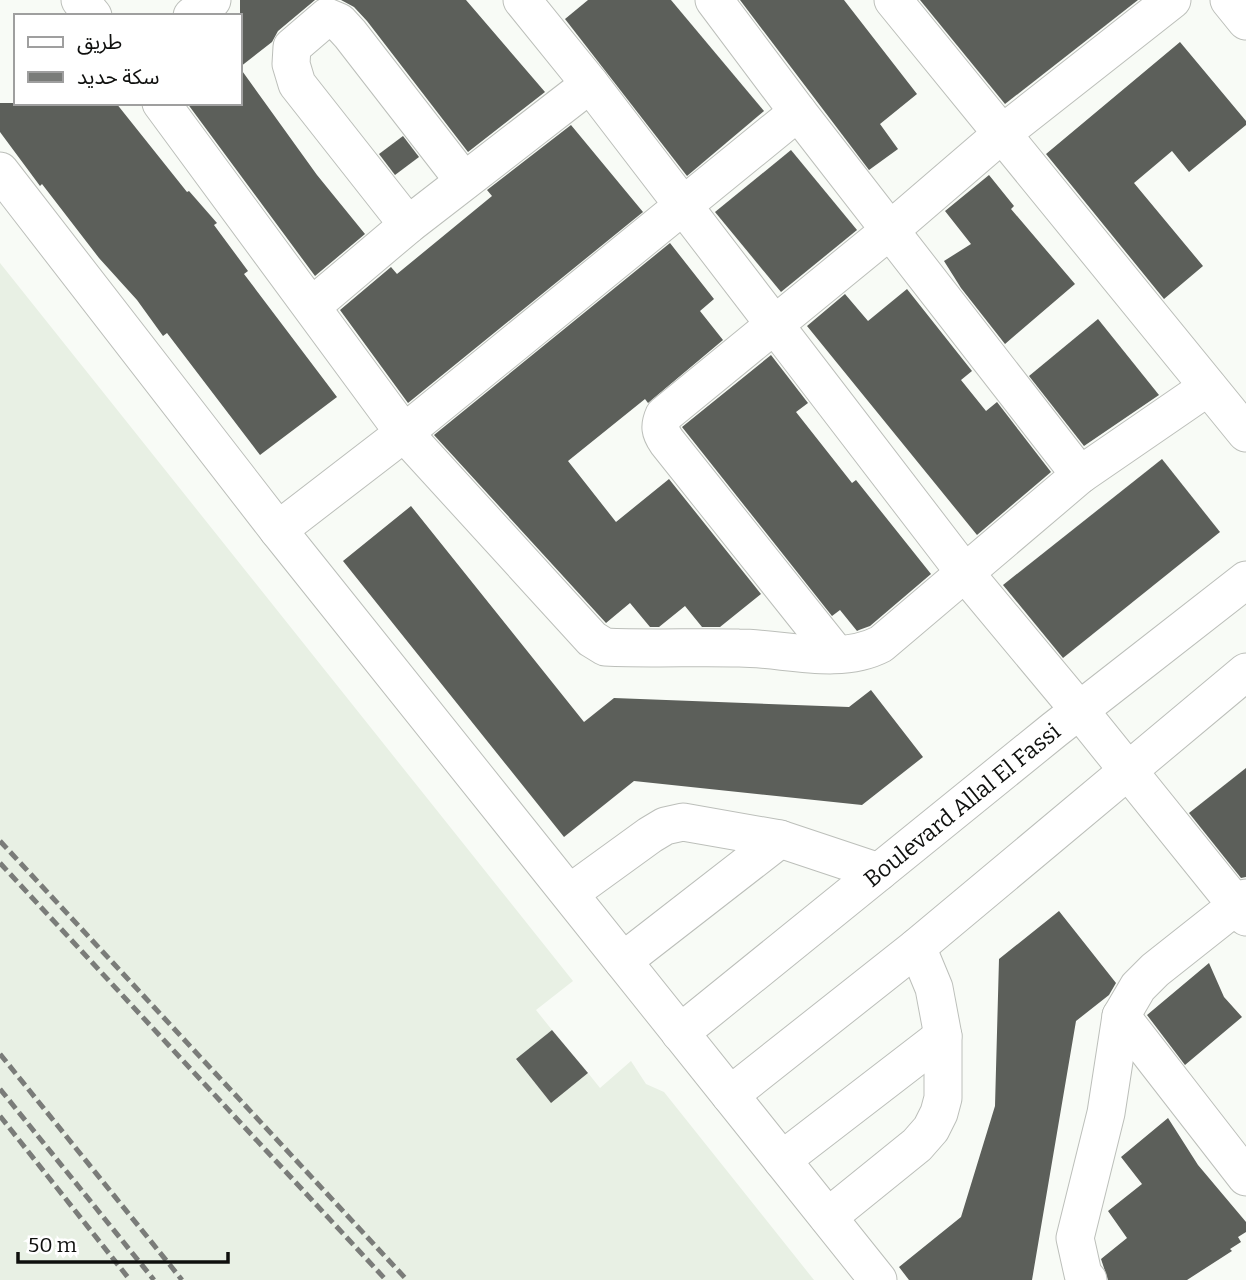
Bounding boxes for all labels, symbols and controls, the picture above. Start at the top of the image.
legend [14,14,242,105]
text: طريق [77,29,122,55]
text: سكة حديد [77,64,160,90]
street label: Boulevard Allal El Fassi [858,717,1066,893]
scale bar [18,1220,228,1264]
text: 50 m [28,1232,77,1258]

